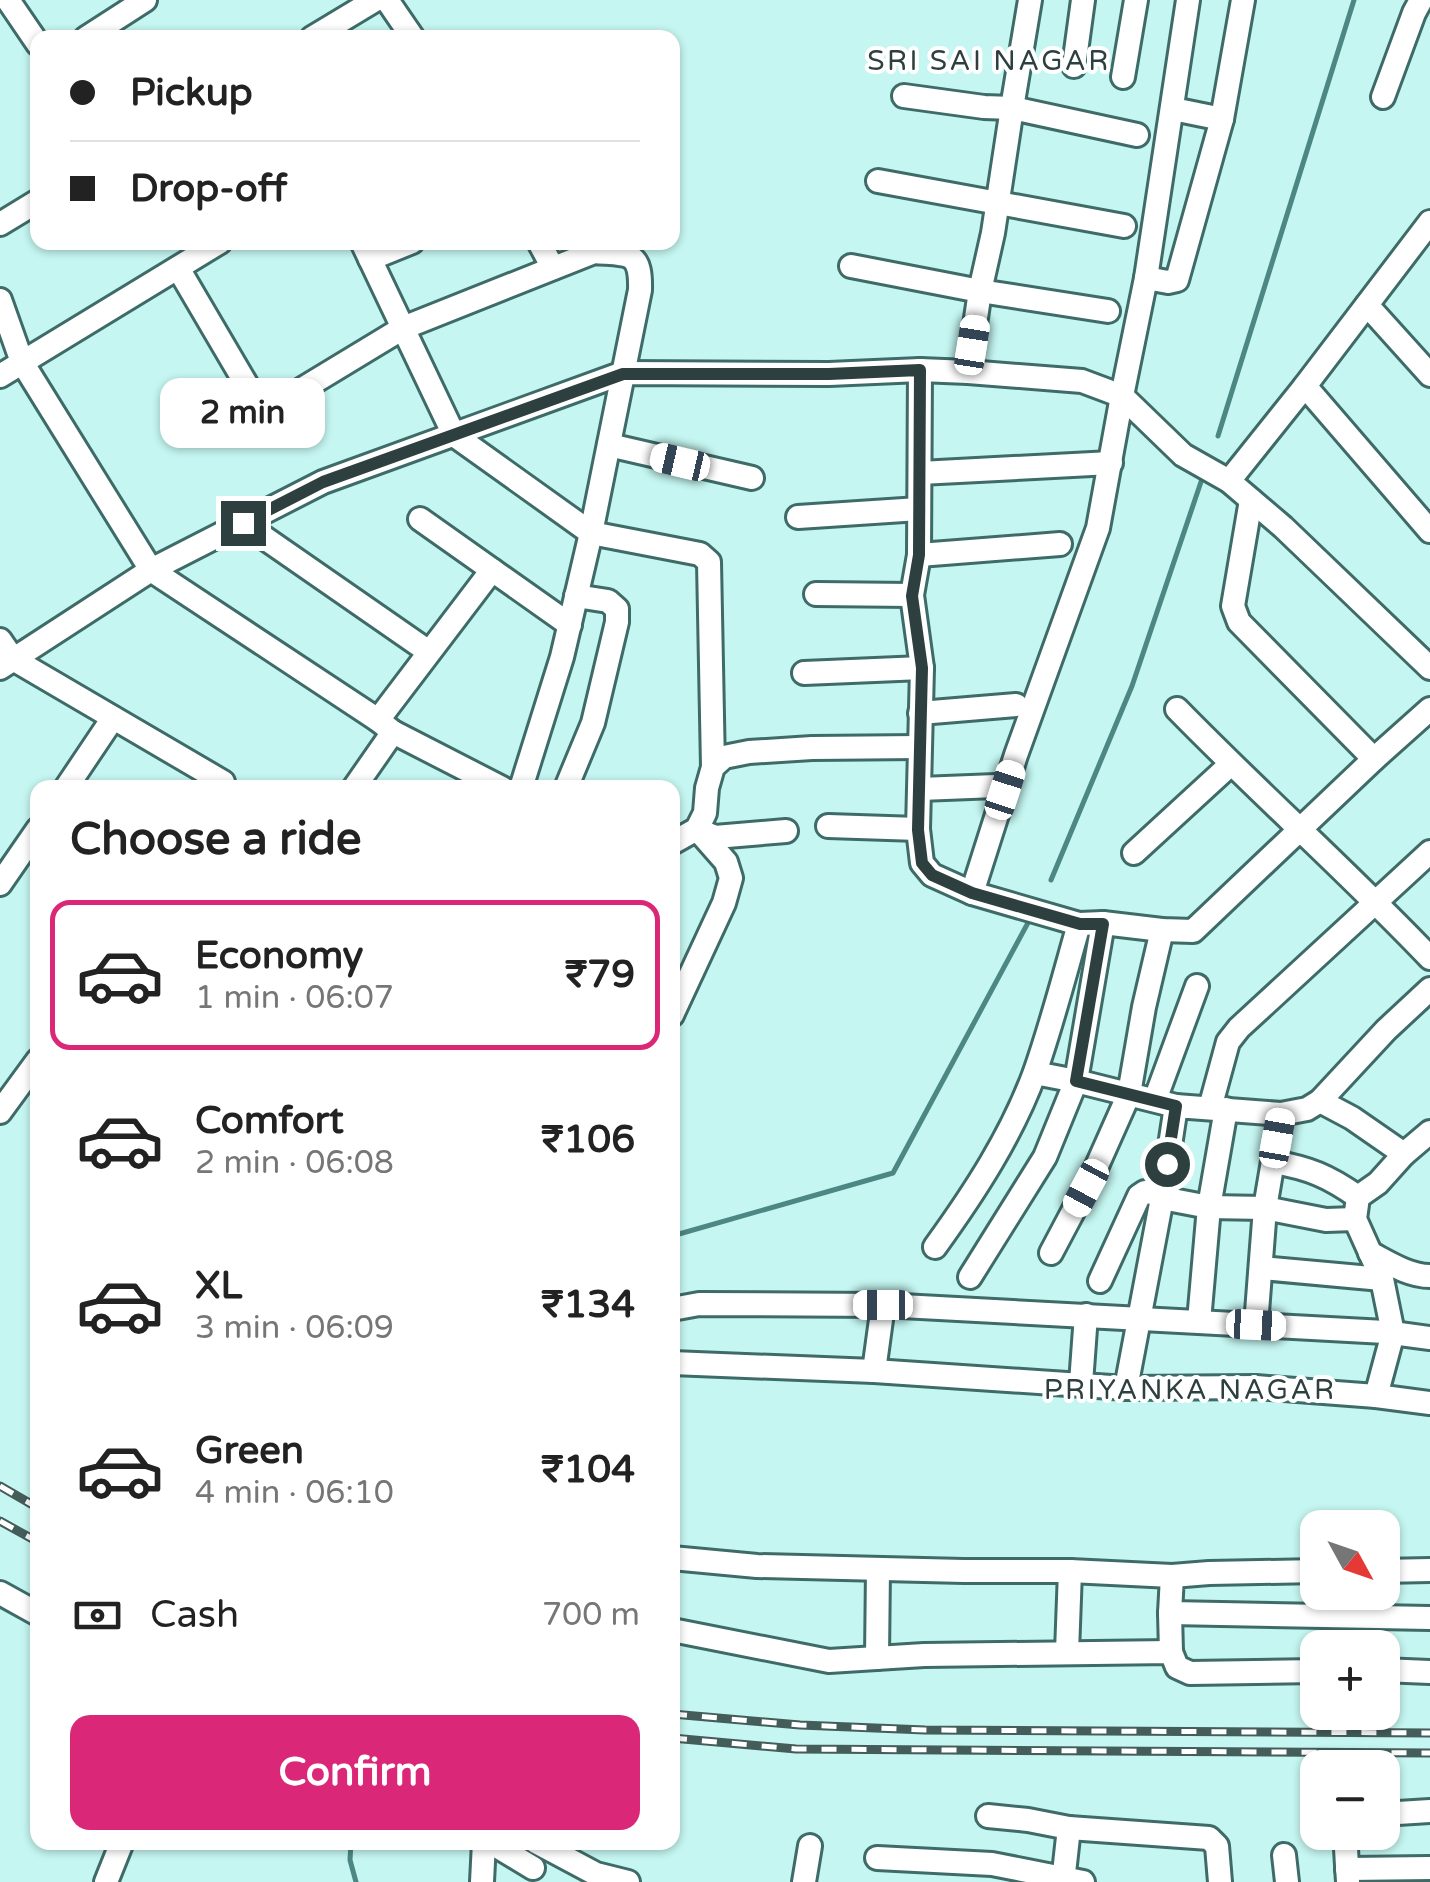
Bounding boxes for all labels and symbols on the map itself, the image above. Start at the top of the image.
district label: SRI SAI NAGAR [867,44,1111,78]
car [952,313,992,377]
callout: 2 min [160,378,326,448]
car [647,441,713,483]
route end [221,501,266,546]
car [981,757,1029,823]
car [1257,1106,1297,1170]
route start [1145,1142,1190,1187]
car [1059,1154,1113,1222]
car [853,1290,913,1320]
car [1225,1308,1287,1342]
district label: PRIYANKA NAGAR [1044,1373,1336,1407]
north arrow [1300,1510,1400,1610]

